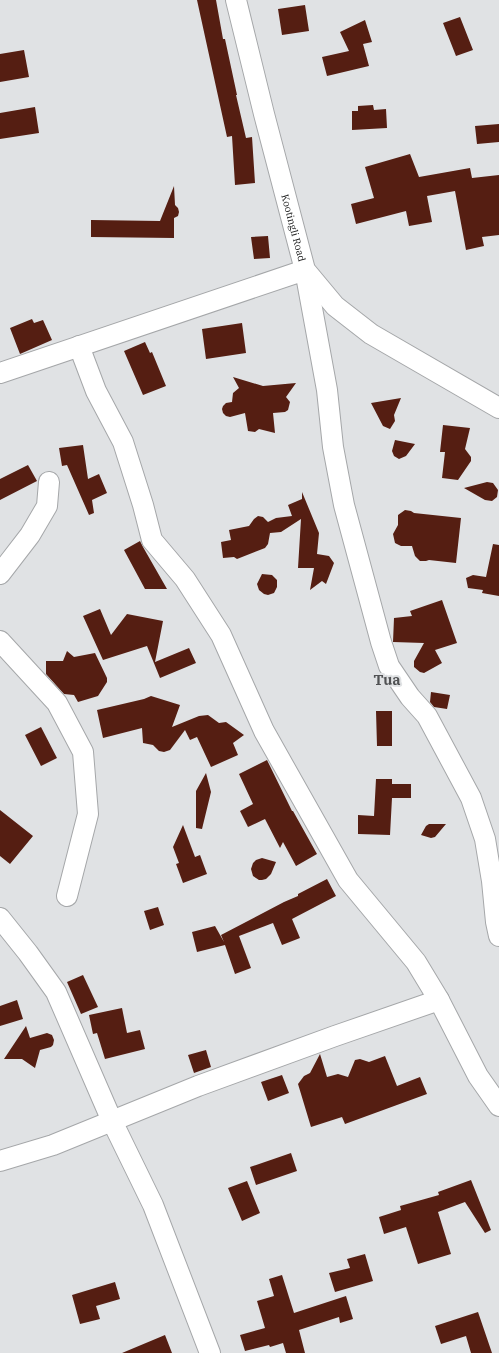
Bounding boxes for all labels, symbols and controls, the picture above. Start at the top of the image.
street label: Kootingli Road [279,193,309,263]
district label: Tua [374,671,400,689]

